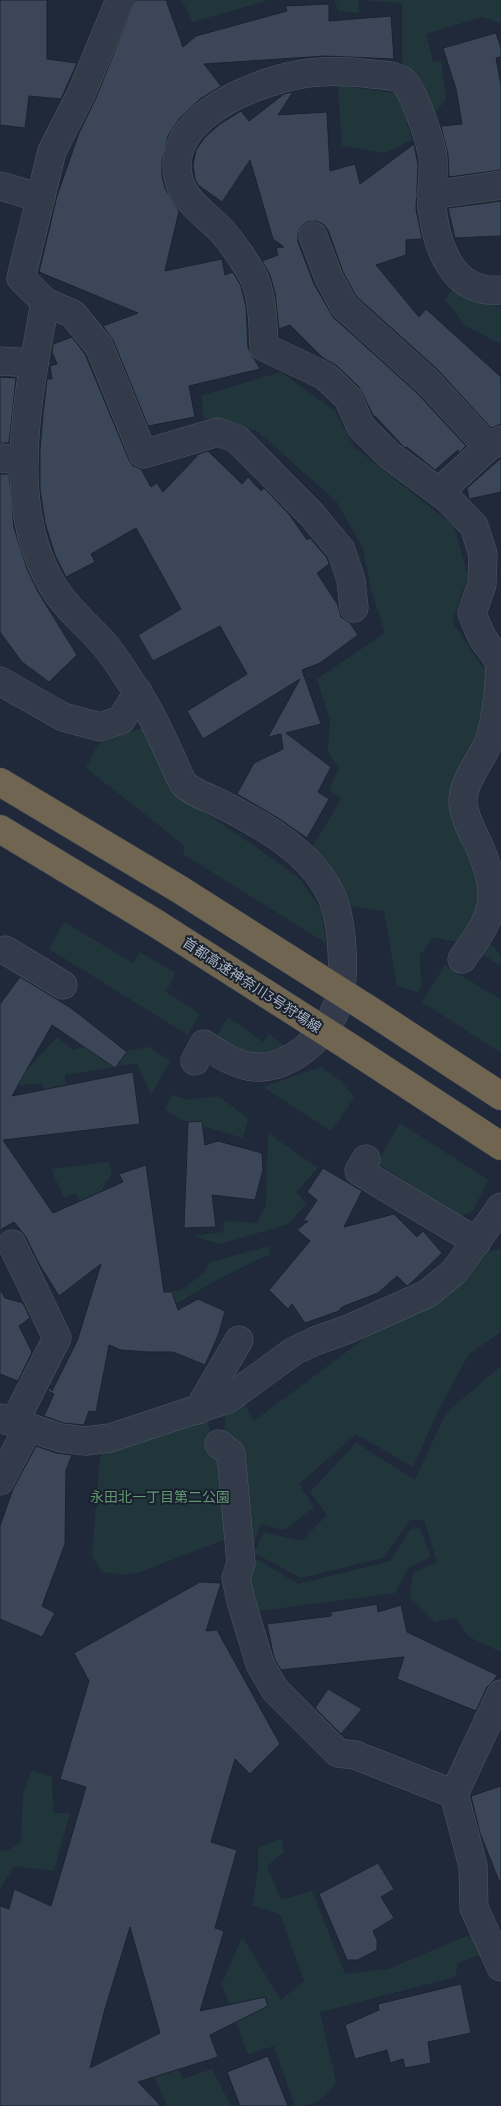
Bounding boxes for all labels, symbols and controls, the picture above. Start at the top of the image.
street label: 首都高速神奈川3号狩場線 [179,933,325,1037]
park label: 永田北一丁目第二公園 [90,1488,230,1506]

